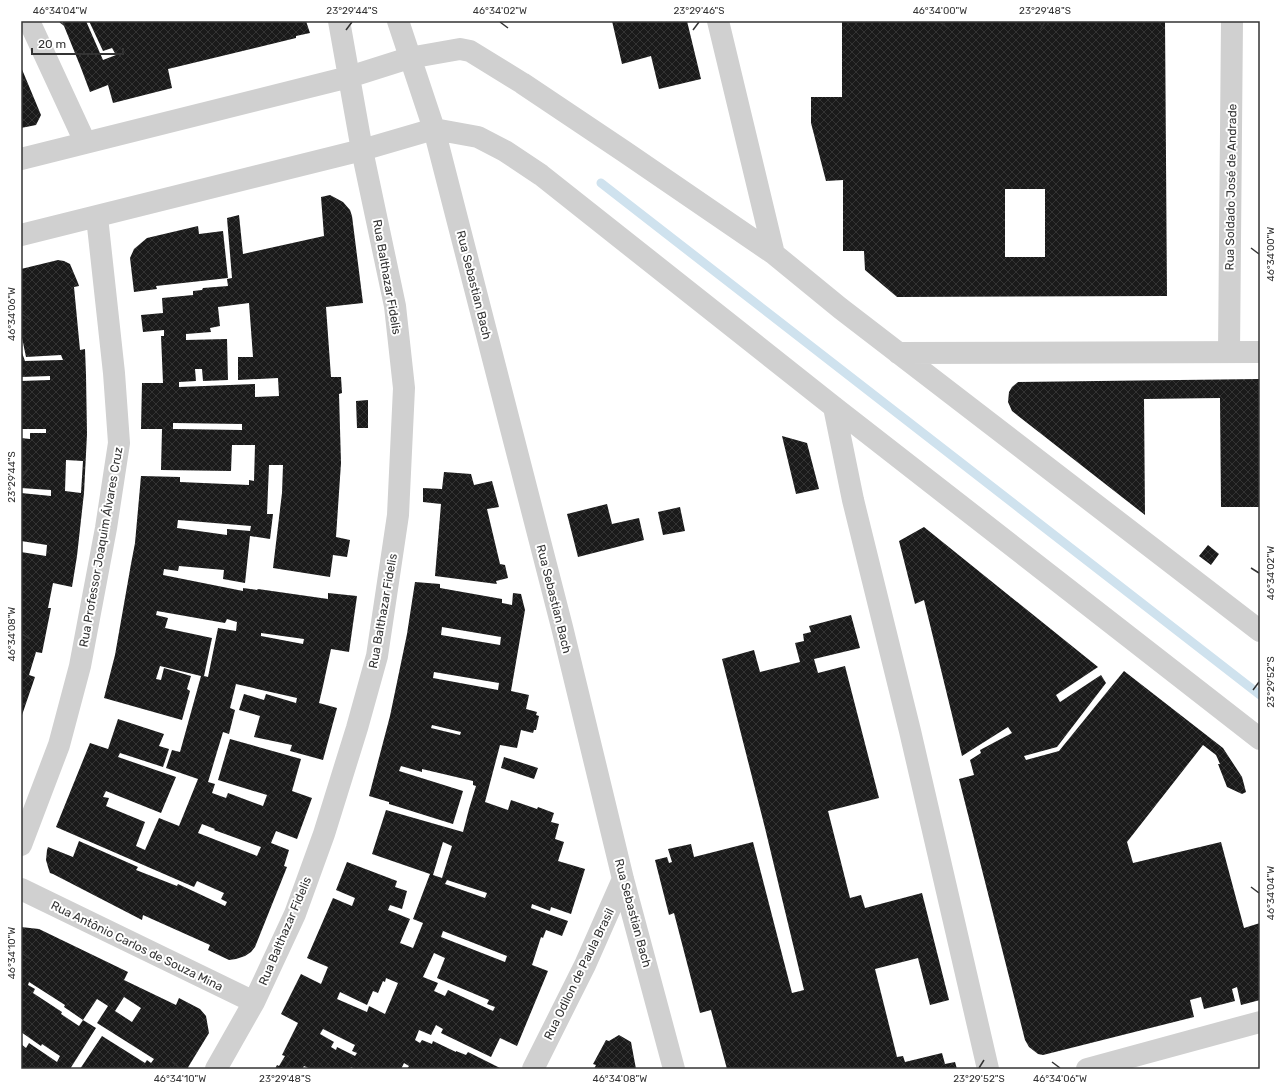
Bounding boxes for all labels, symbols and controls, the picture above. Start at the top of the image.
text: 46°34'04"W [33,5,87,17]
text: 23°29'44"S [326,5,378,17]
text: 46°34'02"W [473,5,527,17]
text: 23°29'46"S [673,5,725,17]
text: 46°34'00"W [913,5,967,17]
text: 23°29'48"S [1019,5,1071,17]
scale bar [32,30,123,56]
text: 20 m [38,37,66,51]
street label: Rua Soldado José de Andrade [1223,103,1239,271]
street label: Rua Balthazar Fidelis [370,218,404,336]
text: 46°34'00"W [1265,227,1277,281]
street label: Rua Sebastian Bach [454,229,494,341]
text: 46°34'06"W [6,287,18,341]
street label: Rua Professor Joaquim Álvares Cruz [76,446,126,648]
text: 23°29'44"S [6,451,18,503]
street label: Rua Sebastian Bach [534,543,574,655]
text: 46°34'02"W [1265,546,1277,600]
street label: Rua Balthazar Fidelis [366,552,400,670]
text: 46°34'08"W [6,607,18,661]
text: 23°29'52"S [1265,656,1277,708]
street label: Rua Sebastian Bach [612,857,654,969]
text: 46°34'04"W [1265,866,1277,920]
street label: Rua Balthazar Fidelis [256,875,314,987]
street label: Rua Antônio Carlos de Souza Mina [49,898,225,994]
street label: Rua Odilon de Paula Brasil [541,906,617,1042]
text: 46°34'10"W [6,927,18,979]
text: 46°34'10"W [154,1073,206,1085]
text: 23°29'48"S [259,1073,311,1085]
text: 46°34'08"W [593,1073,647,1085]
text: 23°29'52"S [953,1073,1005,1085]
text: 46°34'06"W [1033,1073,1087,1085]

